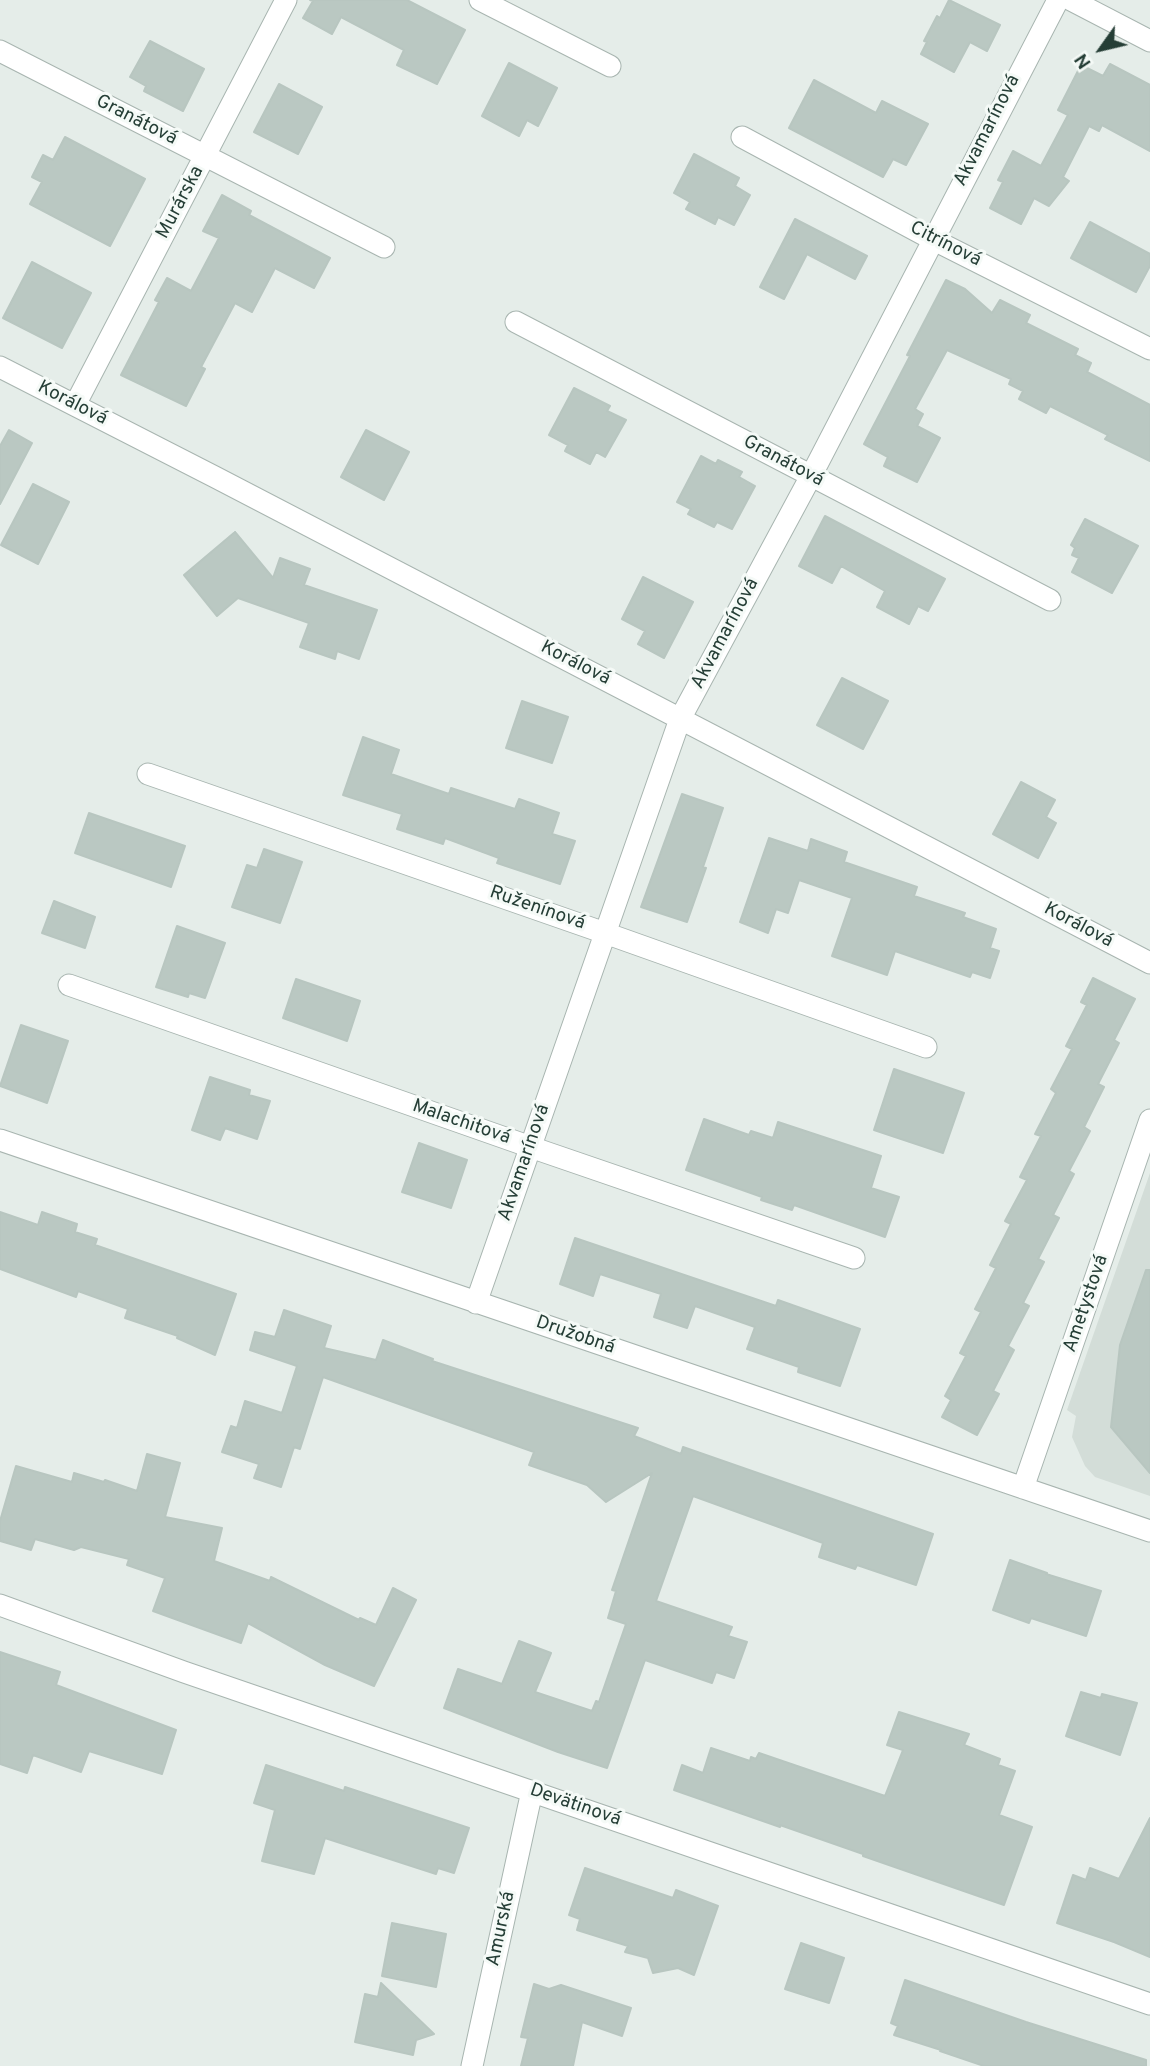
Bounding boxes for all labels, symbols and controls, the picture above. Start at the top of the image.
north arrow [1066,14,1136,84]
text: N [1070,48,1097,73]
street label: Akvamarínová [950,71,1026,191]
street label: Granátová [92,91,180,151]
street label: Murárska [152,163,210,243]
street label: Citrínová [906,217,984,273]
street label: Korálová [33,377,111,431]
street label: Granátová [739,431,827,493]
street label: Akvamarínová [687,575,765,693]
street label: Korálová [536,637,614,691]
street label: Ruženínová [486,882,588,936]
street label: Korálová [1039,898,1117,954]
street label: Malachitová [409,1096,513,1150]
street label: Akvamarínová [494,1102,556,1224]
street label: Ametystová [1060,1252,1114,1356]
street label: Družobná [532,1312,618,1360]
street label: Devätinová [526,1780,624,1832]
street label: Amurská [483,1889,521,1969]

